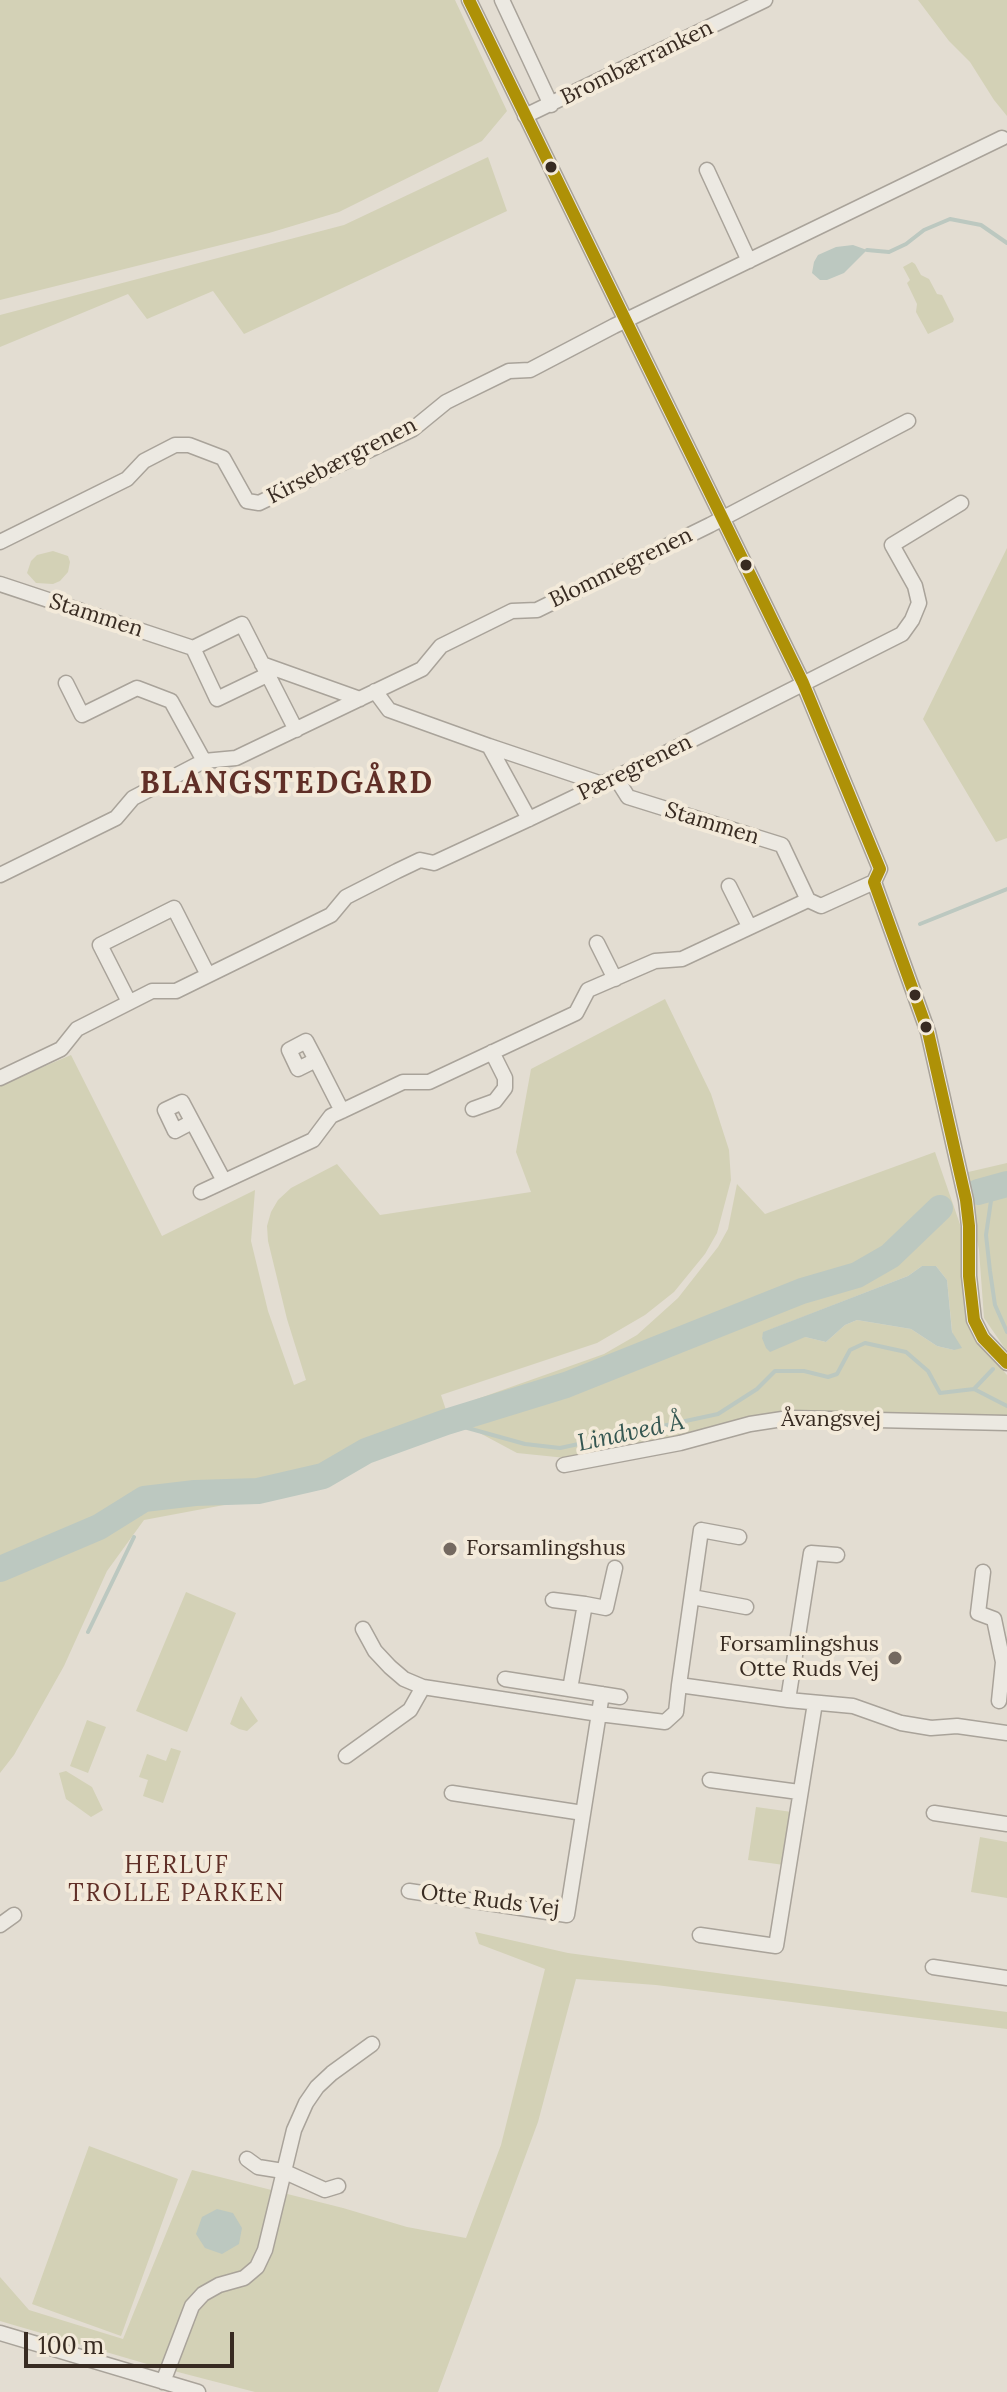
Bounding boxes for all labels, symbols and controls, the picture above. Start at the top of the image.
street label: Brombærranken [557,15,717,111]
unlabelled marker [543,159,559,175]
street label: Kirsebærgrenen [263,412,421,510]
street label: Blommegrenen [545,522,697,614]
unlabelled marker [738,557,754,573]
street label: Stammen [46,588,146,644]
street label: Pæregrenen [574,729,696,807]
district label: BLANGSTEDGÅRD [140,766,434,802]
street label: Stammen [662,797,762,851]
unlabelled marker [907,987,923,1003]
unlabelled marker [918,1019,934,1035]
street label: Åvangsvej [781,1407,881,1433]
water label: Lindved Å [575,1408,687,1458]
place label: Forsamlingshus [466,1536,626,1562]
marker: Forsamlingshus [441,1540,459,1558]
place label: Forsamlingshus Otte Ruds Vej [719,1632,879,1684]
marker: Forsamlingshus Otte Ruds Vej [886,1649,904,1667]
district label: HERLUF TROLLE PARKEN [68,1852,286,1908]
street label: Otte Ruds Vej [419,1879,561,1923]
scale bar [28,2316,238,2366]
text: 100 m [38,2330,104,2361]

